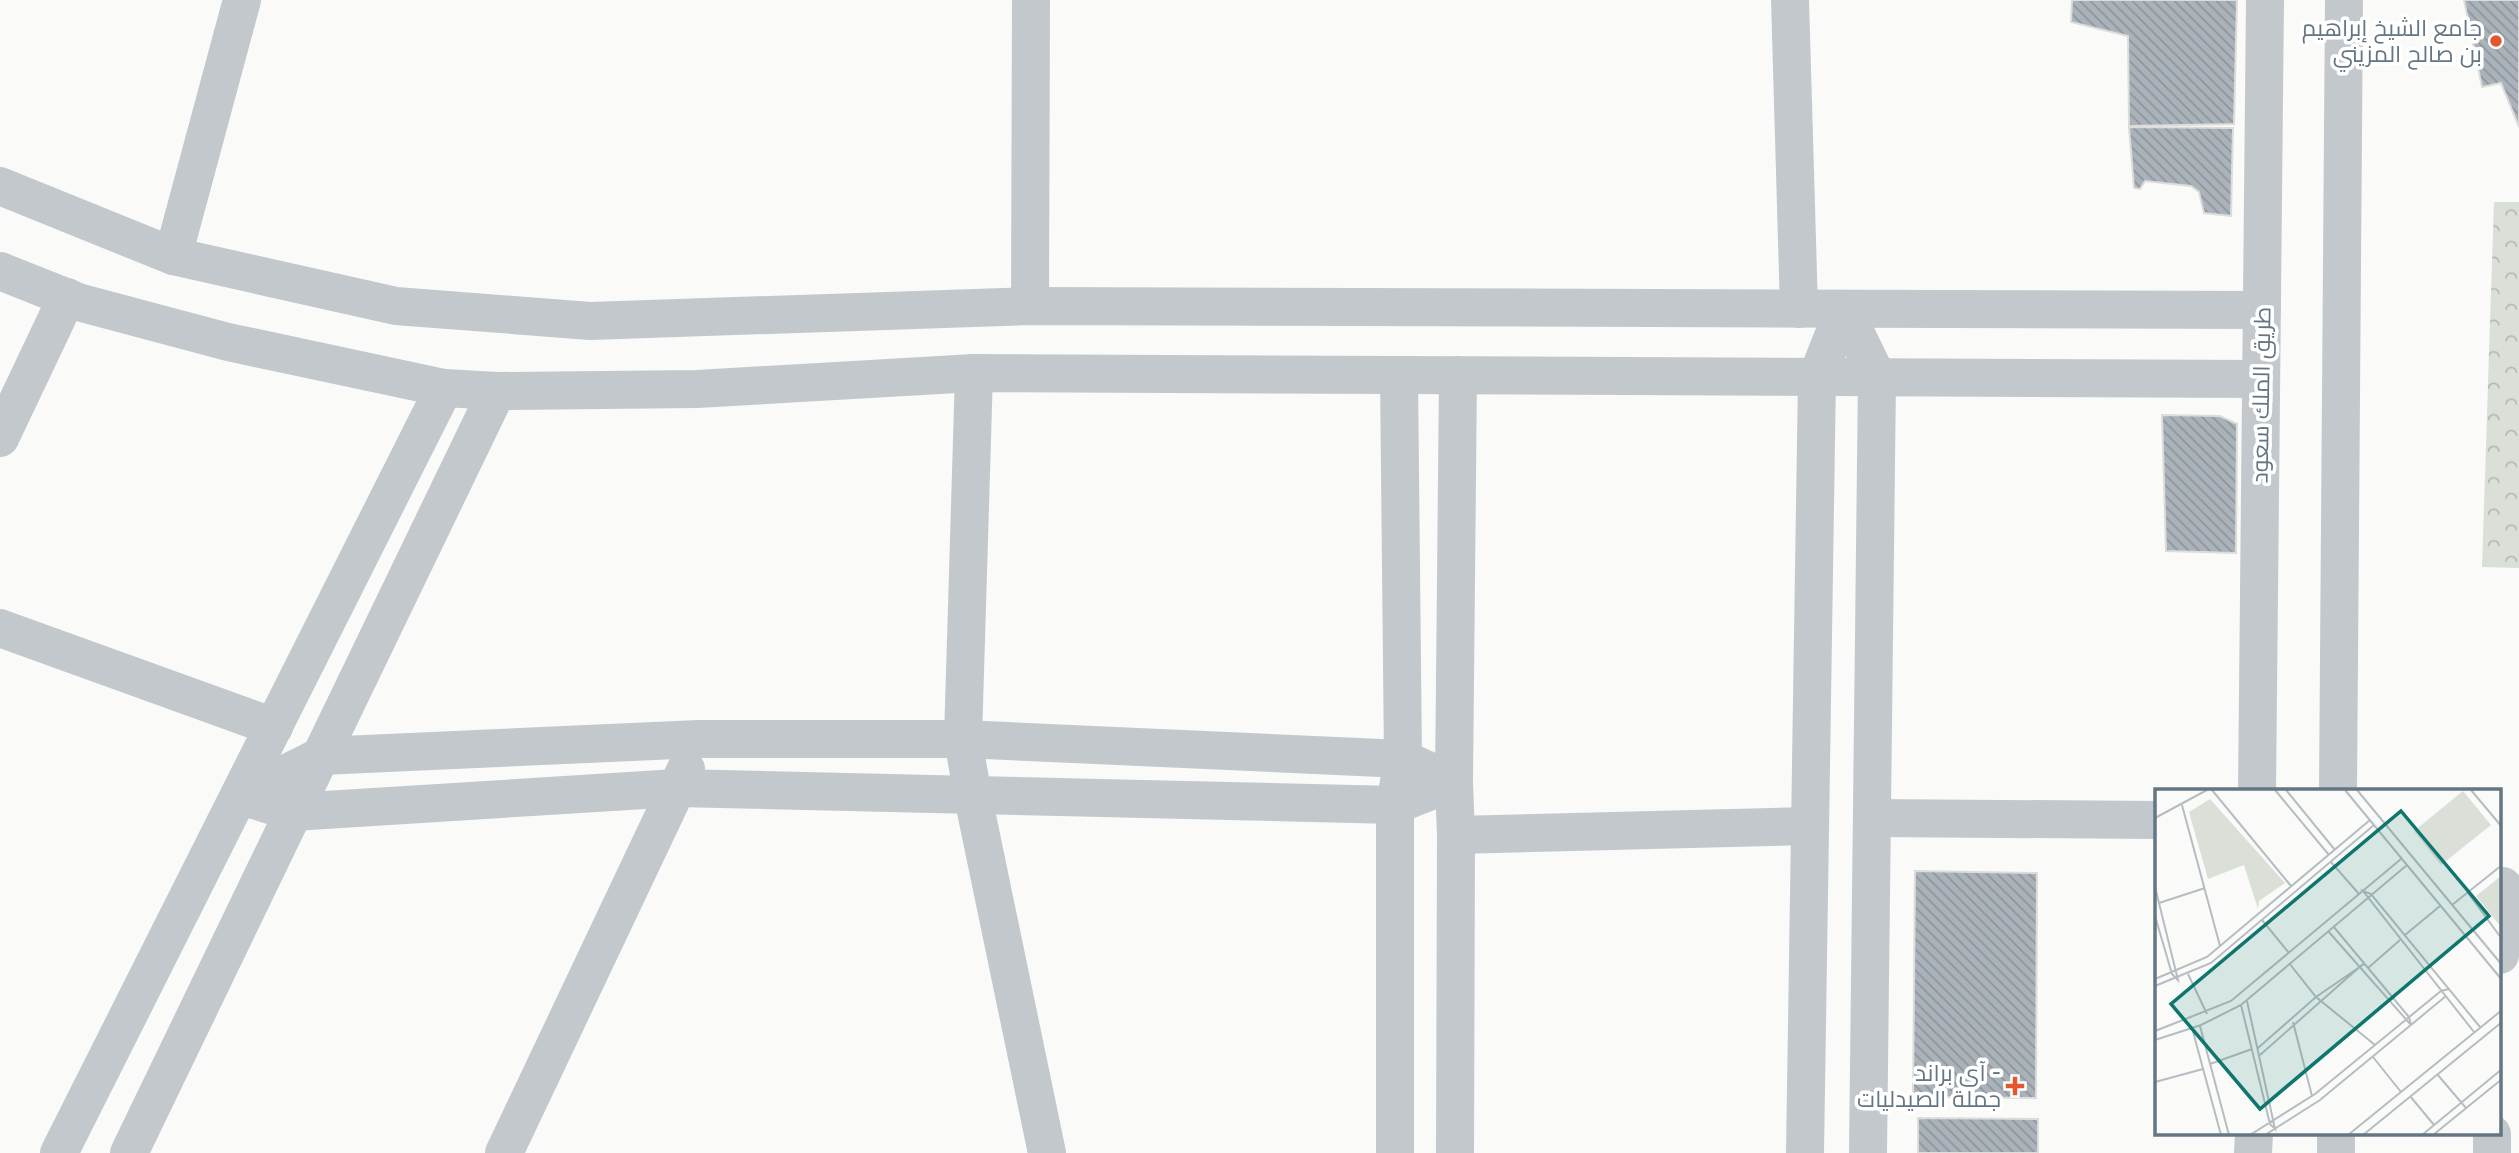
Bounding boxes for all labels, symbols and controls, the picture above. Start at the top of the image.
place label: جامع الشيخ إبراهيم بن صالح المزيني [2302,14,2482,72]
marker: جامع الشيخ إبراهيم بن صالح المزيني [2488,33,2504,49]
street label: طريق الملك سعود [2245,306,2277,484]
inset map [2155,789,2502,1136]
place label: آي براند - جملة الصيدليات [1857,1059,2001,1113]
marker: آي براند - جملة الصيدليات [2007,1078,2023,1094]

